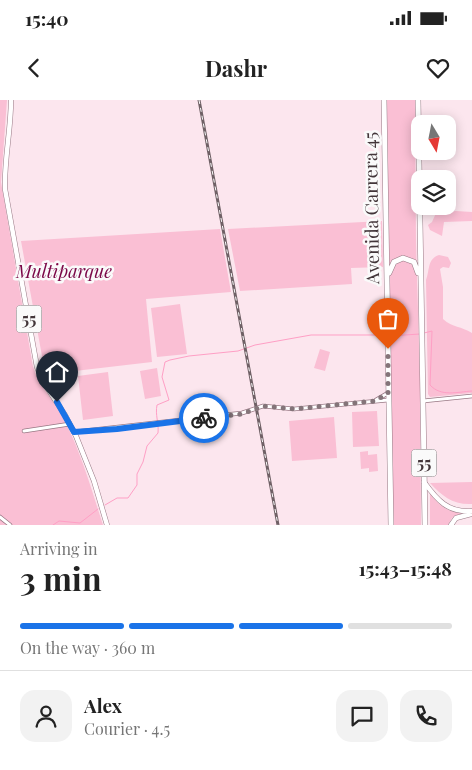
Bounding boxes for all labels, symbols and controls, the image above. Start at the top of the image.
text: 15:40 [25,5,69,31]
text: Dashr [205,53,267,83]
icon: back [20,54,48,82]
icon: heart [424,54,452,82]
north arrow [411,115,456,160]
map controls [411,115,456,215]
street label: Avenida Carrera 45 [358,132,384,285]
button: layers [411,170,456,215]
park label: Multiparque [15,259,112,283]
pin [367,298,409,349]
road number: 55 [16,305,42,332]
icon: bag [374,305,402,333]
pin [36,351,78,402]
icon: home [43,358,71,386]
courier [179,393,229,443]
icon: bike [190,404,218,432]
road number: 55 [412,449,436,476]
text: Arriving in [20,538,98,559]
text: 15:43–15:48 [358,555,452,581]
text: 3 min [20,556,102,599]
text: On the way · 360 m [20,637,155,658]
button: person [20,690,72,742]
button: chat [336,690,388,742]
button: phone [400,690,452,742]
text: Alex [84,692,122,718]
text: Courier · 4.5 [84,718,170,739]

